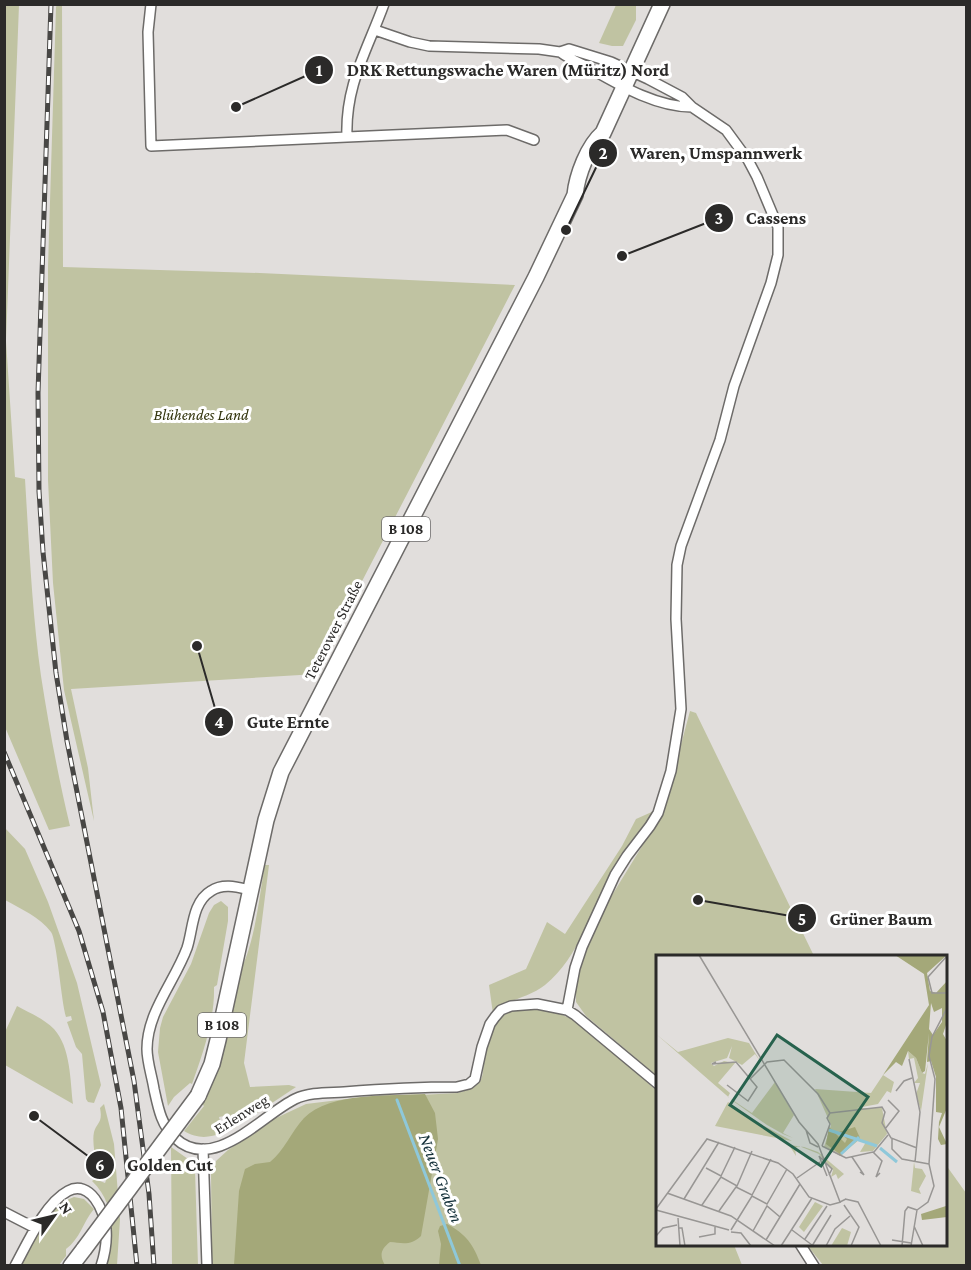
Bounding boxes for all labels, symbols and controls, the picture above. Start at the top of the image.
callout: DRK Rettungswache Waren (Müritz) Nord [304,52,681,88]
text: 1 [316,60,323,80]
text: DRK Rettungswache Waren (Müritz) Nord [347,60,669,81]
callout: Waren, Umspannwerk [588,135,814,171]
text: 2 [598,143,608,163]
text: Waren, Umspannwerk [629,143,802,163]
callout: Cassens [704,200,818,236]
text: 3 [715,208,723,228]
text: Cassens [746,208,806,228]
park label: Blühendes Land [153,406,249,423]
road number: B 108 [382,517,430,541]
street label: Teterower Straße [301,577,365,683]
callout: Gute Ernte [204,704,341,740]
text: 4 [214,712,224,732]
text: Gute Ernte [247,712,329,732]
callout: Grüner Baum [787,900,944,936]
text: 5 [798,909,806,929]
text: Grüner Baum [829,909,933,929]
inset map [656,955,947,1246]
road number: B 108 [198,1013,246,1037]
street label: Erlenweg [211,1091,272,1138]
water label: Neuer Graben [415,1131,467,1225]
callout: Golden Cut [85,1147,225,1183]
text: 6 [95,1155,105,1175]
text: Golden Cut [127,1155,213,1175]
north arrow [24,1186,84,1246]
text: N [56,1199,76,1217]

